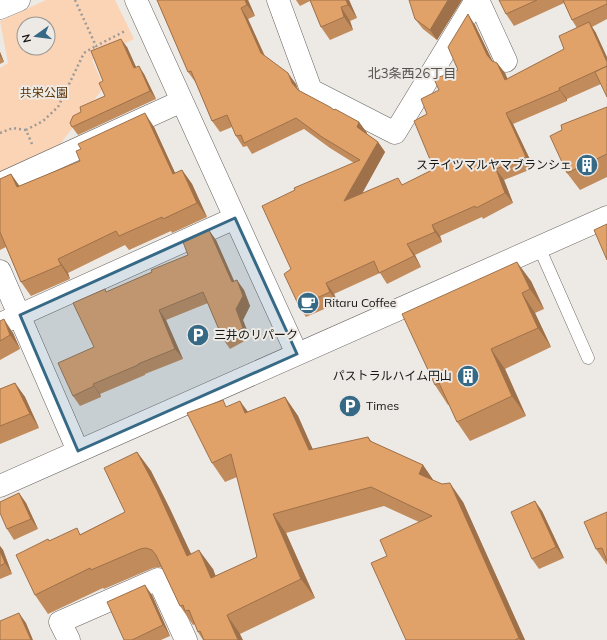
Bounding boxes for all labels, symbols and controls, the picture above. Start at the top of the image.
north arrow [16,16,56,56]
text: N [18,33,34,44]
district label: 北3条西26丁目 [368,65,456,81]
park label: 共栄公園 [20,85,68,100]
building icon: ステイツマルヤマブランシェ [574,152,600,178]
place label: ステイツマルヤマブランシェ [416,157,572,172]
cafe icon: Ritaru Coffee [295,290,321,316]
place label: Ritaru Coffee [324,295,396,310]
parking icon: 三井のリパーク [185,322,211,348]
place label: 三井のリパーク [214,327,298,342]
building icon: パストラルハイム円山 [455,363,481,389]
place label: パストラルハイム円山 [332,368,452,383]
parking icon: Times [337,393,363,419]
place label: Times [366,398,399,413]

